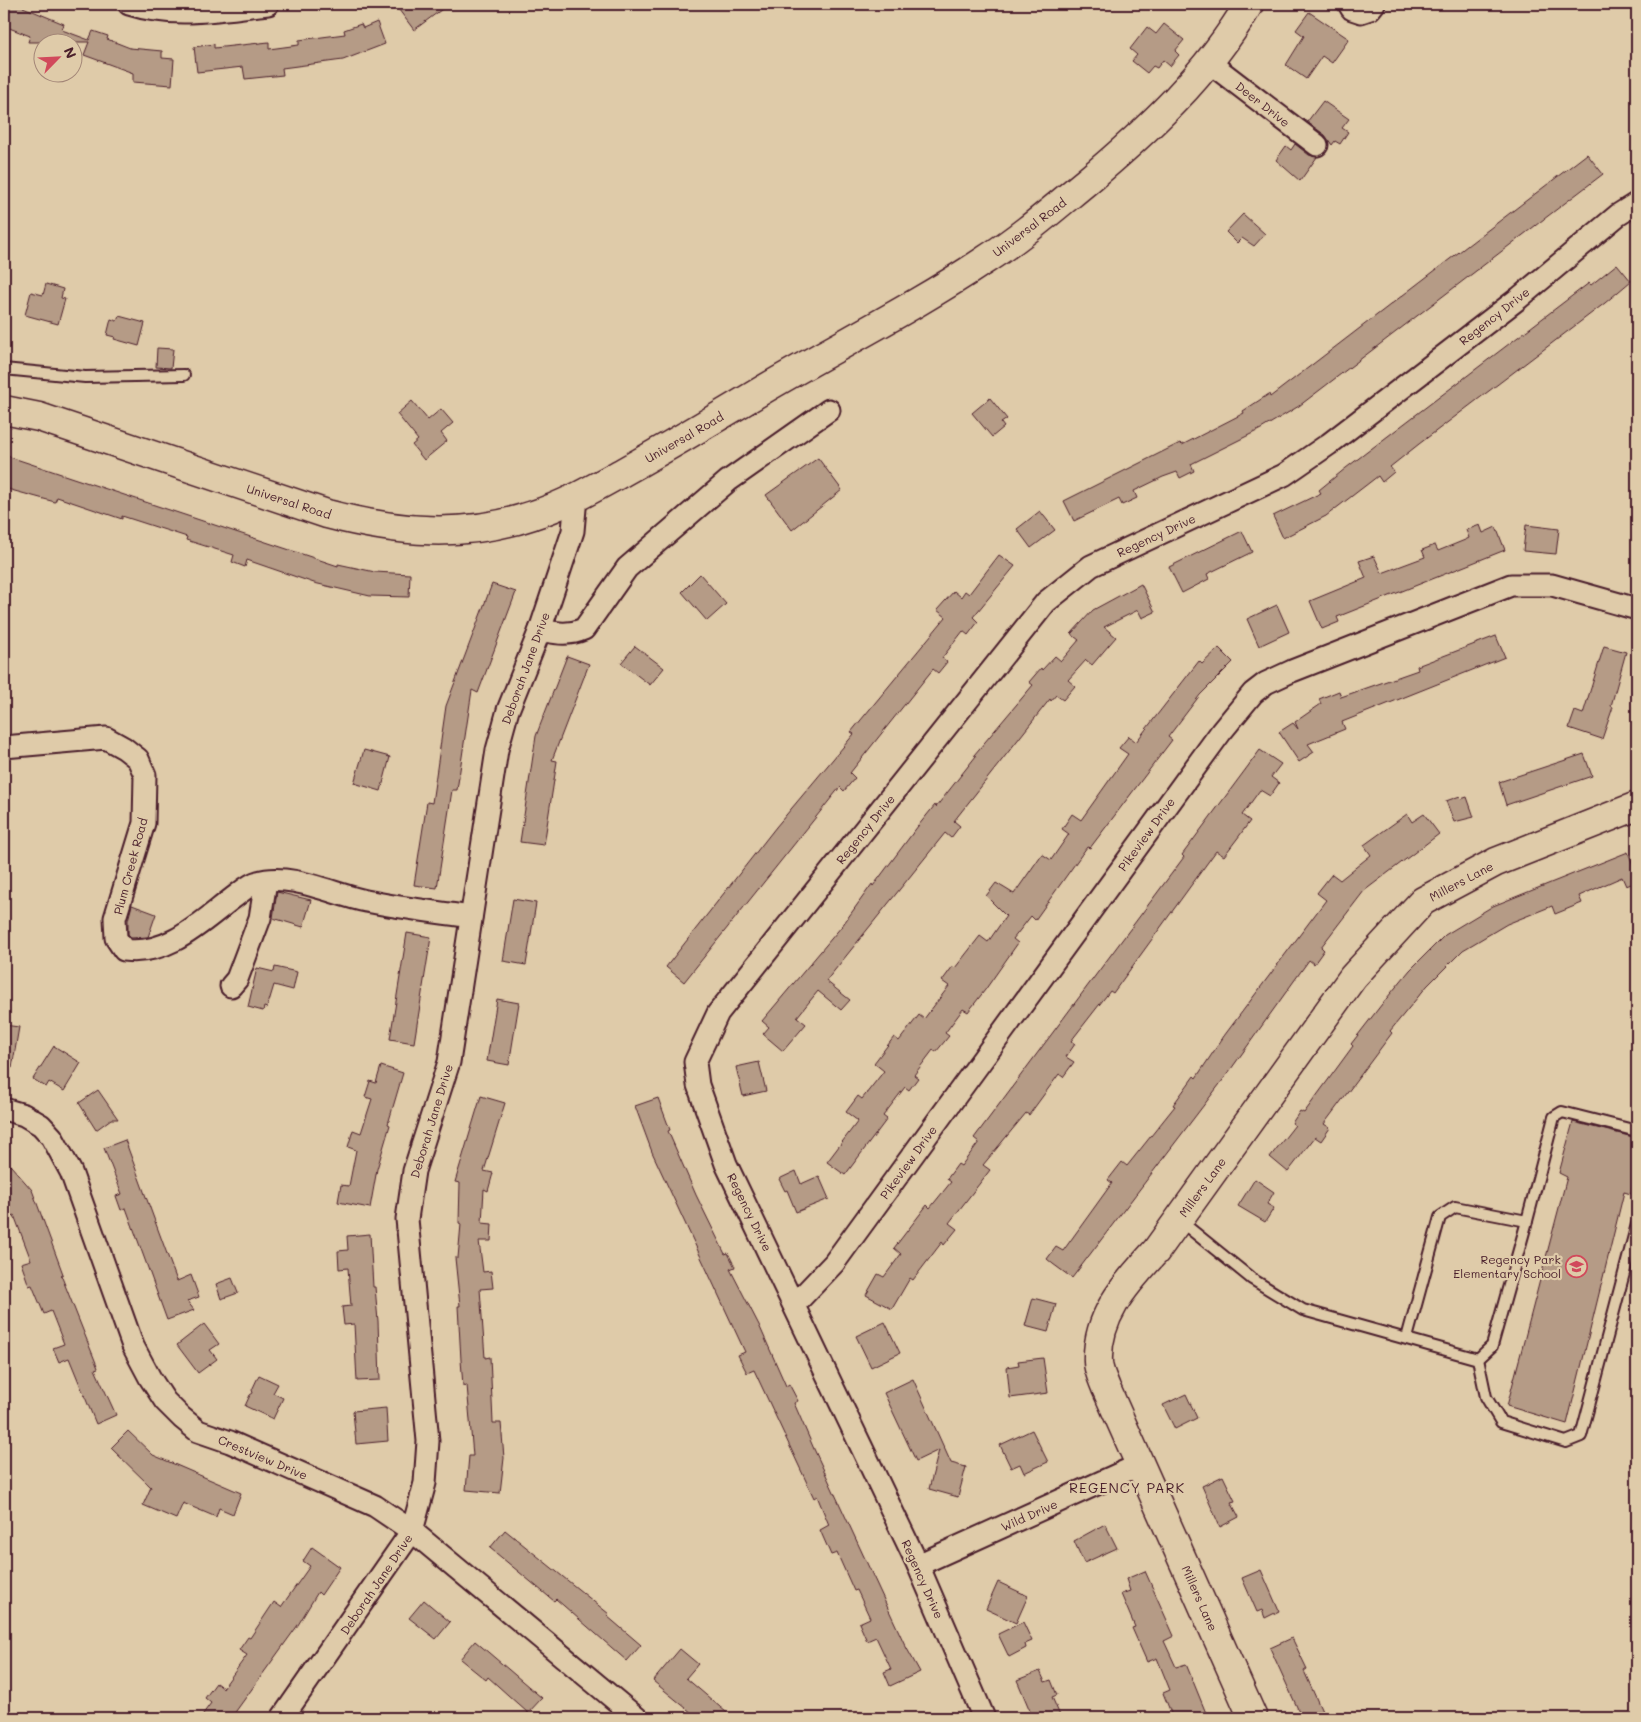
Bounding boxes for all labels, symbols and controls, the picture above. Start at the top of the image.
north arrow [32,32,82,82]
text: N [59,44,81,61]
street label: Deer Drive [1233,78,1293,130]
street label: Universal Road [989,194,1069,260]
street label: Regency Drive [1456,284,1532,348]
street label: Universal Road [642,408,727,466]
street label: Universal Road [245,480,334,522]
street label: Regency Drive [1114,510,1198,560]
street label: Deborah Jane Drive [497,610,553,726]
street label: Regency Drive [832,791,898,867]
street label: Pikeview Drive [1114,794,1178,874]
street label: Plum Creek Road [109,815,151,916]
street label: Millers Lane [1426,857,1496,905]
street label: Deborah Jane Drive [406,1062,456,1180]
street label: Pikeview Drive [876,1122,940,1202]
street label: Millers Lane [1175,1154,1229,1220]
street label: Regency Drive [724,1170,776,1254]
place label: Regency Park Elementary School [1453,1251,1561,1281]
school or university icon: Regency Park Elementary School [1565,1254,1589,1278]
street label: Crestview Drive [216,1431,310,1483]
district label: REGENCY PARK [1069,1478,1185,1497]
street label: Wild Drive [998,1495,1060,1535]
street label: Deborah Jane Drive [336,1531,416,1637]
street label: Regency Drive [898,1537,948,1621]
street label: Millers Lane [1178,1563,1222,1633]

